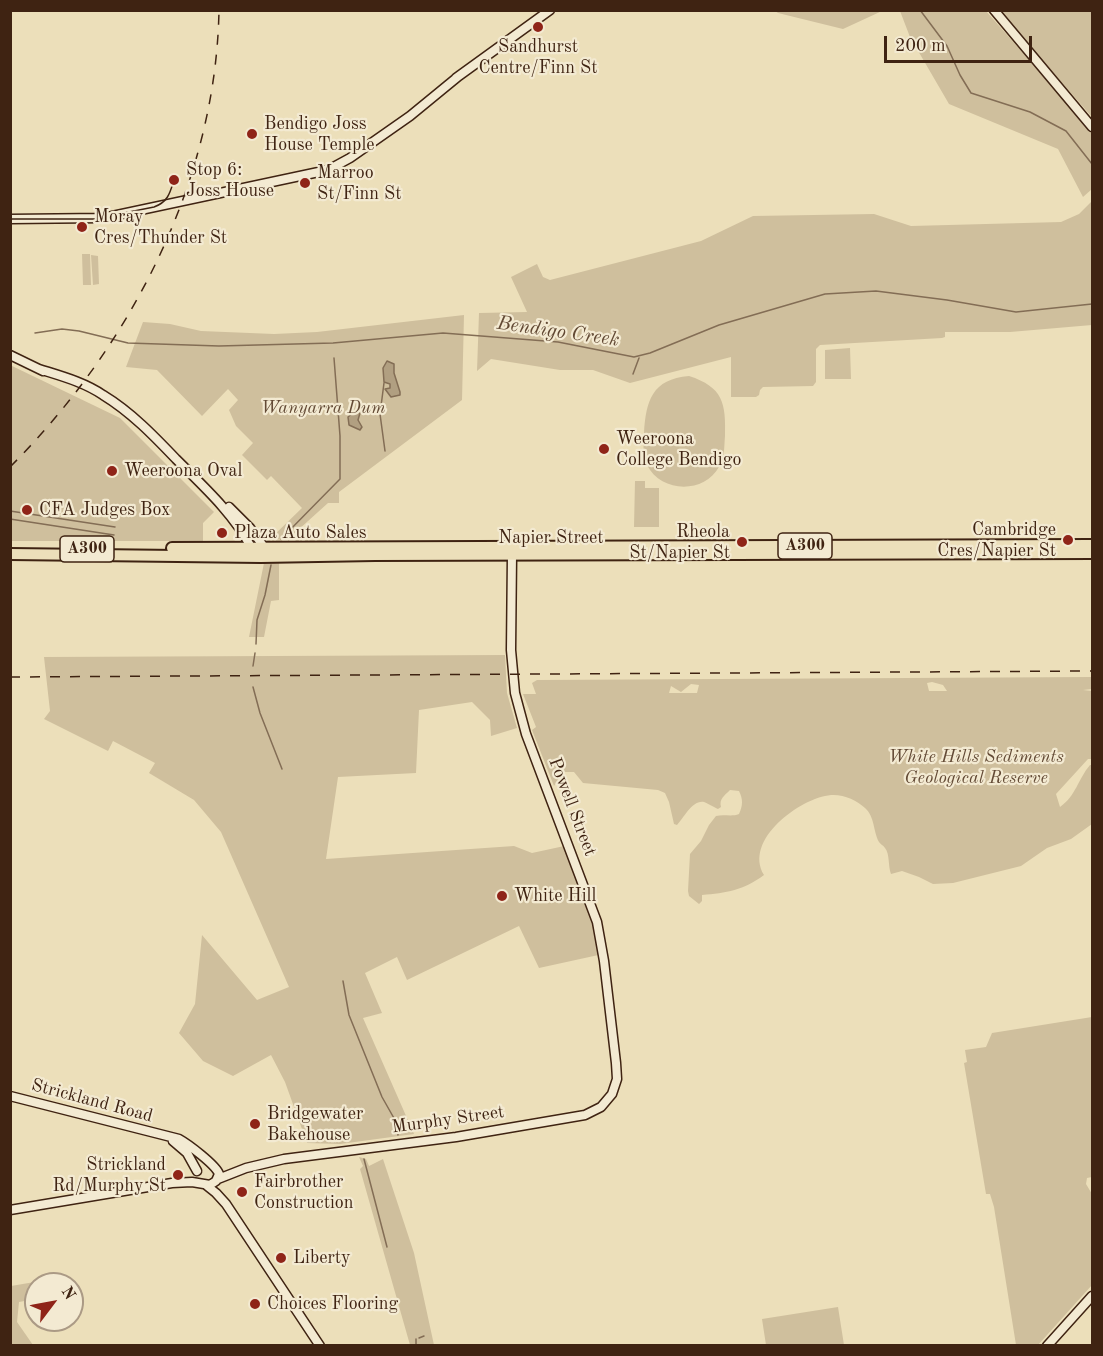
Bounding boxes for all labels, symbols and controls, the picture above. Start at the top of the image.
marker: Sandhurst Centre/Finn St [531,20,545,34]
scale bar [887,24,1036,62]
place label: Sandhurst Centre/Finn St [478,36,598,78]
text: 200 m [895,37,946,55]
place label: Bendigo Joss House Temple [264,113,375,156]
marker: Bendigo Joss House Temple [245,127,259,141]
place label: Stop 6: Joss House [186,159,274,201]
place label: Marroo St/Finn St [317,162,402,204]
marker: Stop 6: Joss House [167,173,181,187]
marker: Marroo St/Finn St [298,176,312,190]
place label: Moray Cres/Thunder St [94,206,227,248]
marker: Moray Cres/Thunder St [75,220,89,234]
water label: Bendigo Creek [495,312,621,352]
park label: Wanyarra Dum [260,397,386,419]
place label: Weeroona College Bendigo [616,428,741,470]
marker: Weeroona College Bendigo [597,442,611,456]
place label: Weeroona Oval [124,460,242,482]
marker: Weeroona Oval [105,464,119,478]
place label: CFA Judges Box [39,499,170,521]
marker: CFA Judges Box [20,503,34,517]
place label: Cambridge Cres/Napier St [937,519,1056,562]
place label: Rheola St/Napier St [629,521,730,564]
place label: Plaza Auto Sales [234,522,366,544]
marker: Plaza Auto Sales [215,526,229,540]
street label: Napier Street [498,527,604,549]
road number: A300 [778,533,832,559]
marker: Cambridge Cres/Napier St [1061,533,1075,547]
marker: Rheola St/Napier St [735,535,749,549]
road number: A300 [60,536,114,562]
park label: White Hills Sediments Geological Reserve [888,746,1064,789]
street label: Powell Street [543,755,601,859]
place label: White Hill [514,885,596,907]
marker: White Hill [495,889,509,903]
street label: Strickland Road [29,1074,155,1128]
street label: Murphy Street [390,1101,506,1139]
place label: Bridgewater Bakehouse [267,1103,363,1146]
marker: Bridgewater Bakehouse [248,1117,262,1131]
place label: Strickland Rd/Murphy St [52,1154,166,1196]
marker: Strickland Rd/Murphy St [171,1168,185,1182]
place label: Fairbrother Construction [254,1171,353,1214]
marker: Fairbrother Construction [235,1185,249,1199]
place label: Liberty [293,1247,351,1269]
marker: Liberty [274,1251,288,1265]
north arrow [24,1272,84,1332]
text: N [58,1284,78,1303]
place label: Choices Flooring [267,1293,398,1315]
marker: Choices Flooring [248,1297,262,1311]

